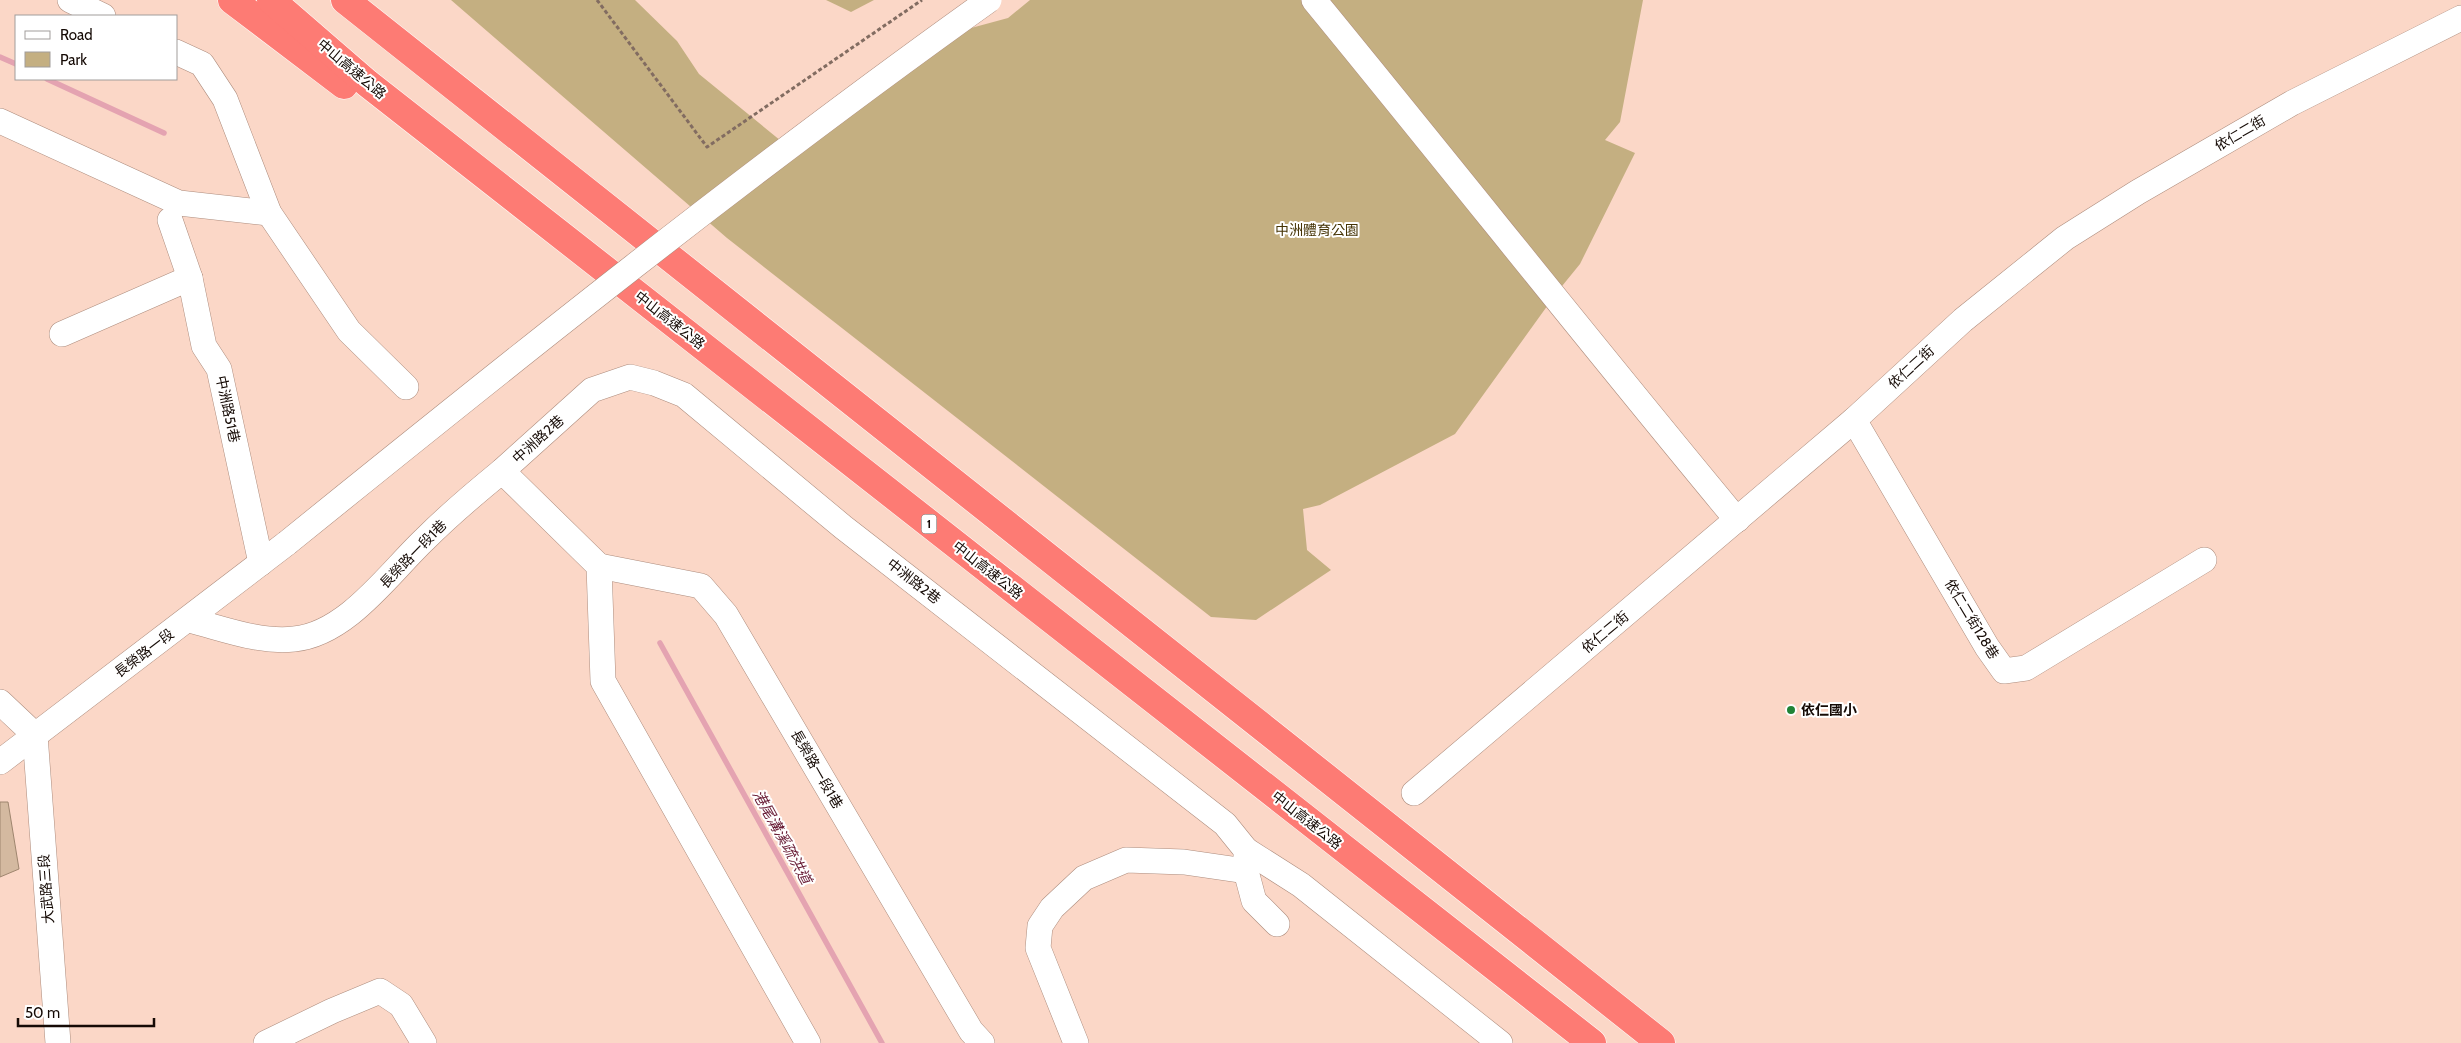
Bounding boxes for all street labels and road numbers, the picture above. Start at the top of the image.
street label: 中山高速公路 [314,35,390,103]
street label: 依仁二街 [2211,111,2269,155]
street label: 中山高速公路 [631,287,709,353]
street label: 依仁二街 [1884,342,1938,392]
street label: 中洲路51巷 [212,374,244,444]
street label: 中洲路2巷 [508,411,568,467]
road number: 1 [922,514,936,534]
street label: 長榮路一段1巷 [376,516,450,592]
street label: 中山高速公路 [949,537,1027,603]
street label: 中洲路2巷 [884,554,944,608]
street label: 依仁二街128巷 [1941,576,2003,662]
street label: 依仁二街 [1578,607,1632,657]
street label: 長榮路一段 [111,625,177,681]
street label: 長榮路一段1巷 [787,726,847,812]
street label: 中山高速公路 [1268,787,1346,853]
street label: 大武路三段 [35,853,57,925]

